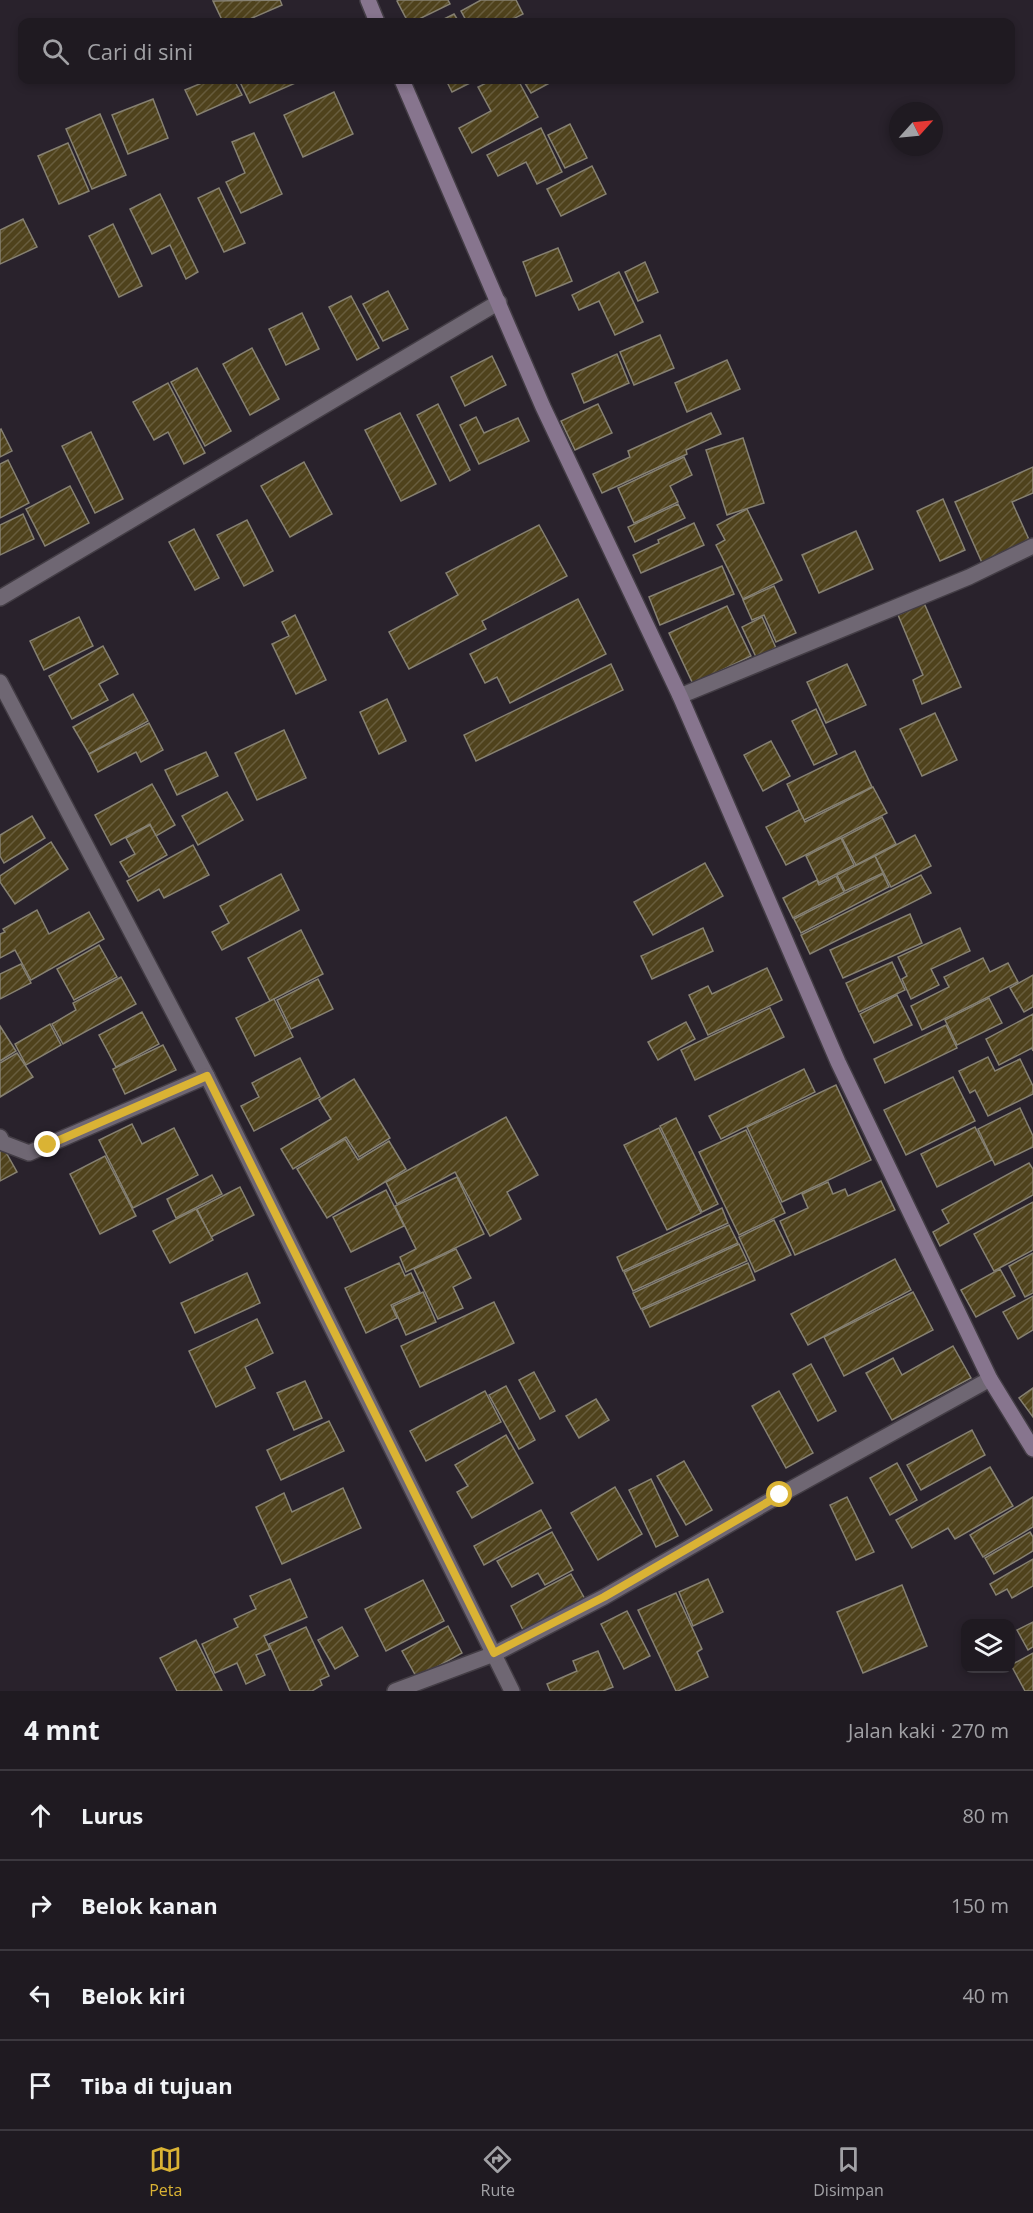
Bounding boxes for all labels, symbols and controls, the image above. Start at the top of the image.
search box [18,18,1015,84]
icon: search [39,35,72,68]
text: Cari di sini [87,36,193,66]
north arrow [889,102,943,156]
route end [34,1131,60,1157]
route start [766,1481,792,1507]
map controls [961,1619,1015,1673]
button: layers [961,1619,1015,1673]
text: 4 mnt [24,1712,100,1748]
text: Jalan kaki · 270 m [848,1717,1009,1744]
icon: ahead [24,1799,57,1832]
text: Lurus [81,1800,143,1830]
text: 80 m [962,1802,1009,1829]
icon: right [24,1889,57,1922]
text: Belok kanan [81,1890,218,1920]
text: 150 m [951,1892,1009,1919]
icon: left [24,1979,57,2012]
text: Belok kiri [81,1980,186,2010]
text: 40 m [962,1982,1009,2009]
icon: arrive [24,2069,57,2102]
text: Tiba di tujuan [81,2070,233,2100]
tab: Peta [149,2143,182,2201]
tab: Rute [481,2143,515,2201]
tab: Disimpan [813,2143,884,2201]

